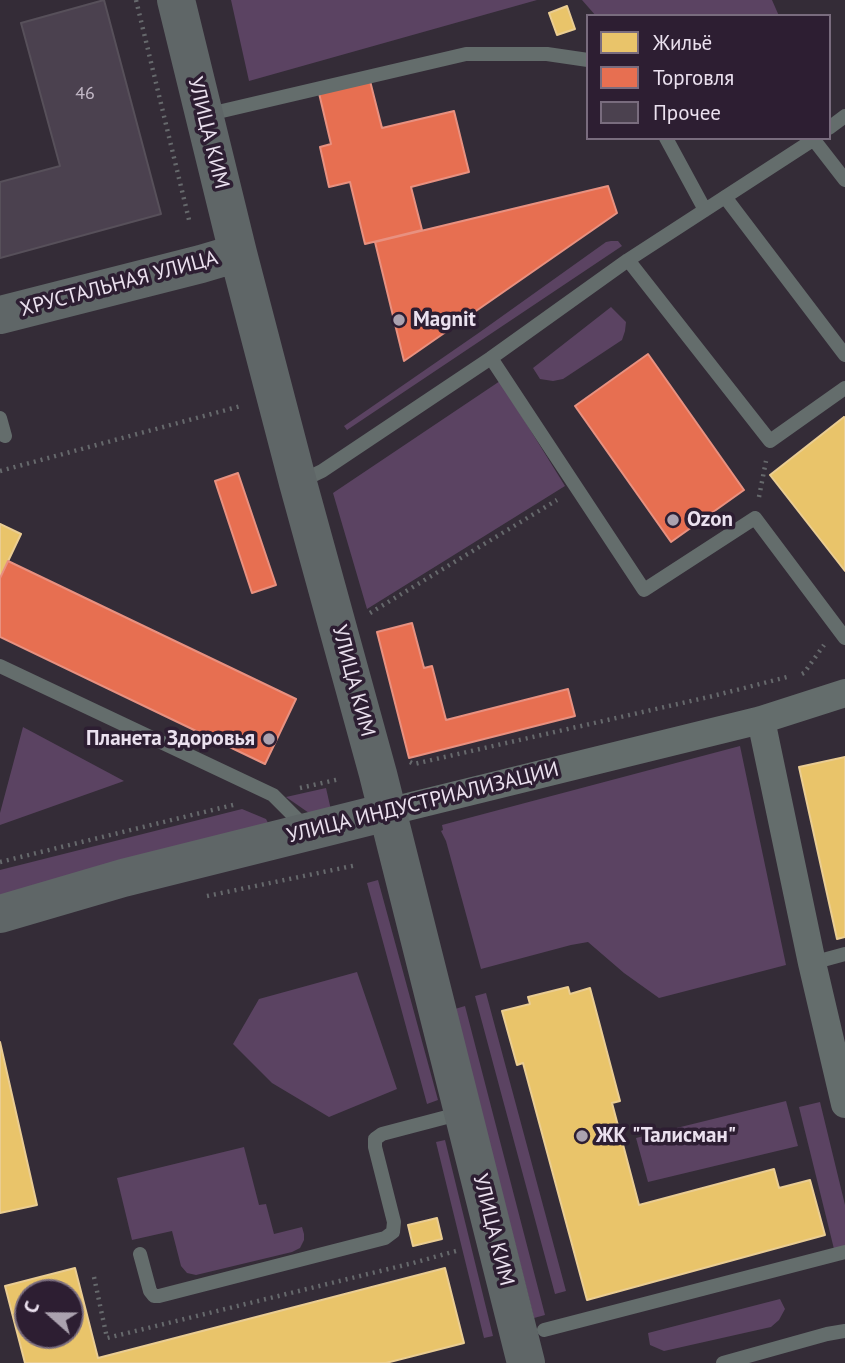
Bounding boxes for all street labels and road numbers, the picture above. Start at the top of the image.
street label: УЛИЦА КИМ [182,74,234,192]
street label: ХРУСТАЛЬНАЯ УЛИЦА [18,246,220,322]
street label: УЛИЦА КИМ [326,622,380,740]
street label: УЛИЦА ИНДУСТРИАЛИЗАЦИИ [284,757,562,849]
street label: УЛИЦА КИМ [467,1171,519,1289]

